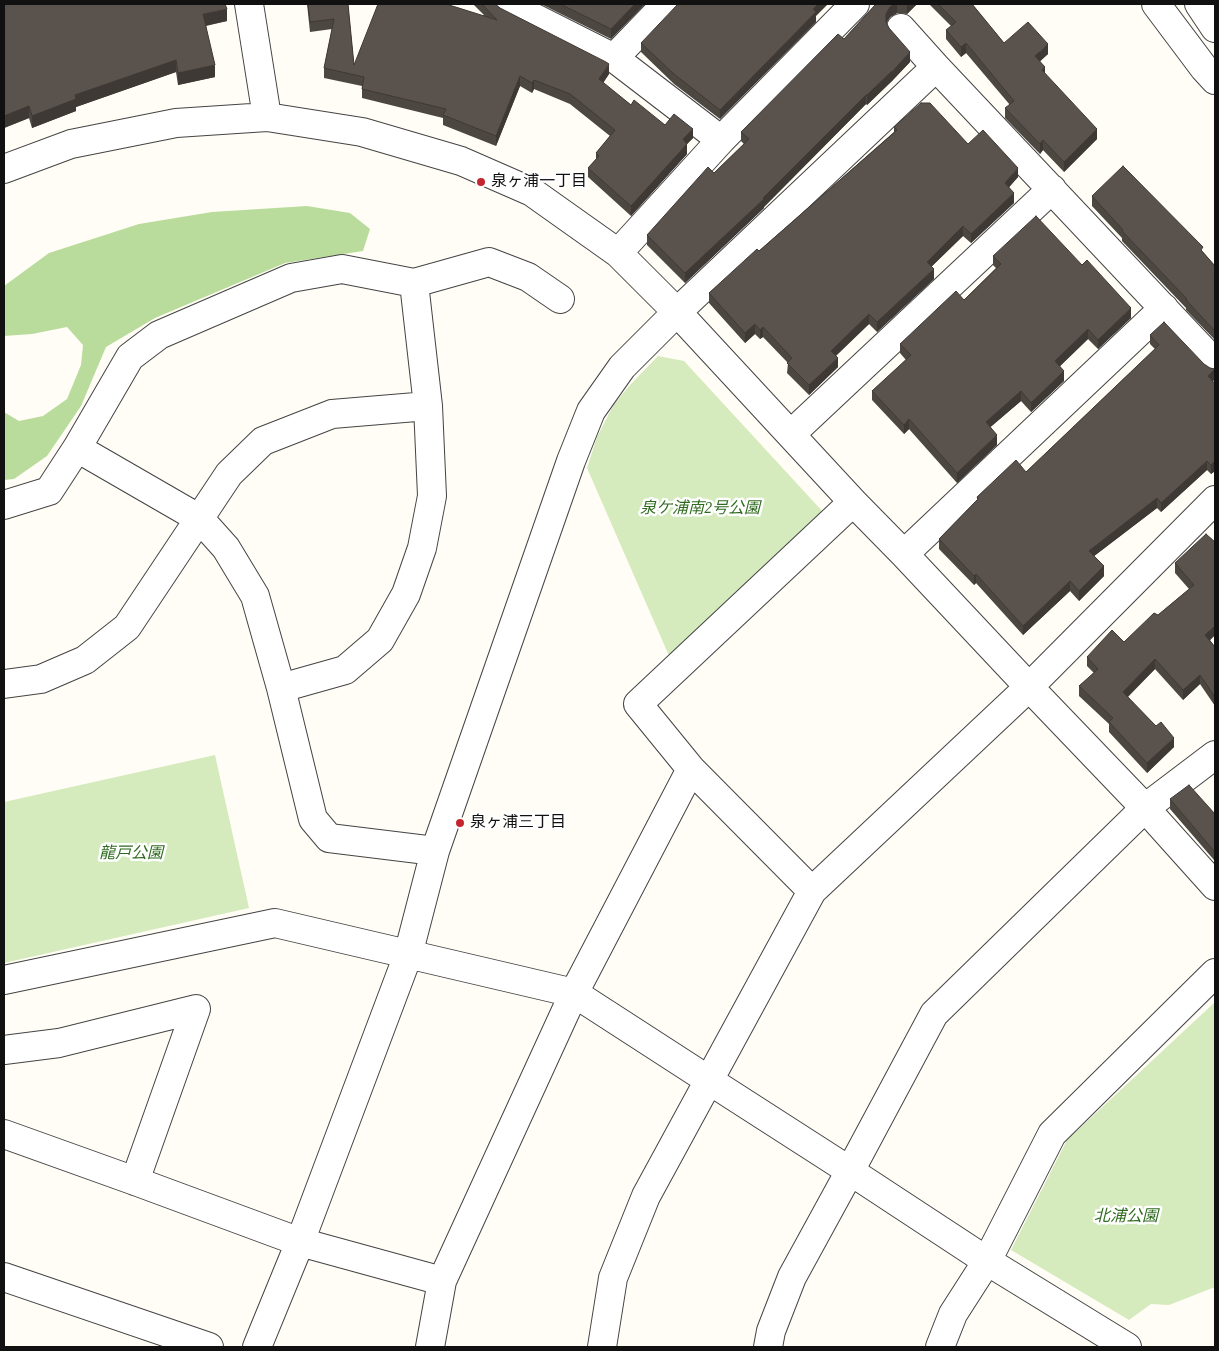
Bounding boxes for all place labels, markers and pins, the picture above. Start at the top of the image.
place label: 泉ヶ浦一丁目 [491,172,587,192]
marker: 泉ヶ浦一丁目 [475,176,487,188]
place label: 泉ヶ浦三丁目 [470,813,566,833]
marker: 泉ヶ浦三丁目 [454,817,466,829]

